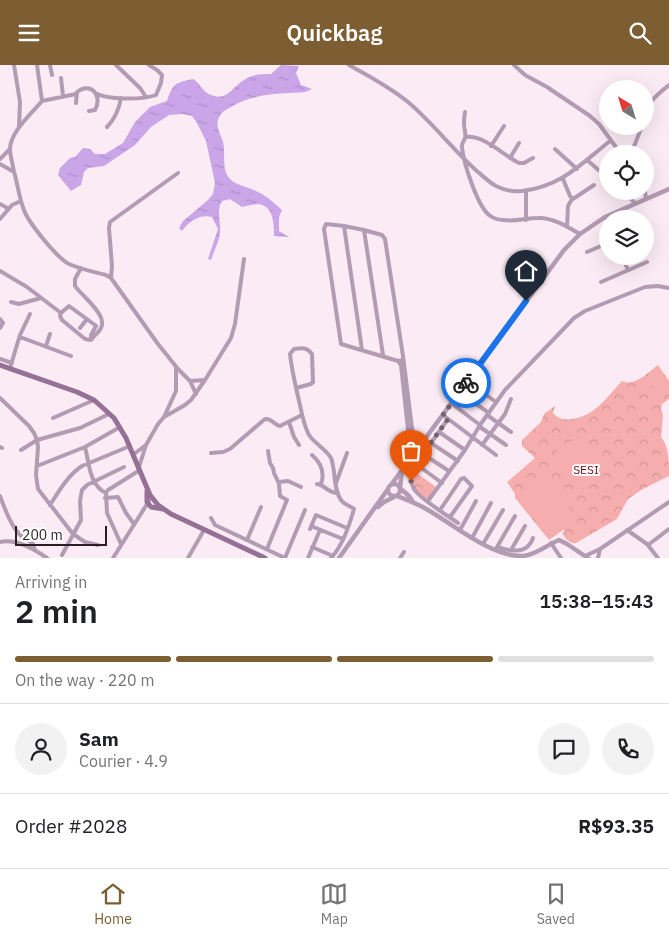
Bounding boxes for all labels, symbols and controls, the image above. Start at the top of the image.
text: Quickbag [287,18,382,47]
icon: menu [15,19,43,47]
icon: search [626,19,654,47]
north arrow [599,80,654,135]
map controls [599,80,654,265]
button: locate [599,145,654,200]
button: layers [599,210,654,265]
pin [505,250,547,301]
icon: home [512,257,540,285]
courier [441,358,491,408]
icon: bike [452,369,480,397]
pin [390,430,432,481]
icon: bag [397,437,425,465]
park label: SESI [573,462,599,477]
scale bar [15,523,108,546]
text: 200 m [22,526,63,544]
text: Arriving in [15,572,87,592]
text: 15:38–15:43 [540,589,654,613]
text: 2 min [15,590,98,632]
text: On the way · 220 m [15,670,154,690]
button: person [15,723,67,775]
button: chat [538,723,590,775]
button: phone [602,723,654,775]
text: Sam [79,727,119,751]
text: Courier · 4.9 [79,751,168,771]
text: Order #2028 [15,814,127,838]
text: R$93.35 [578,814,654,838]
tab: Home [94,880,132,928]
tab: Map [320,880,348,928]
tab: Saved [537,880,575,928]

